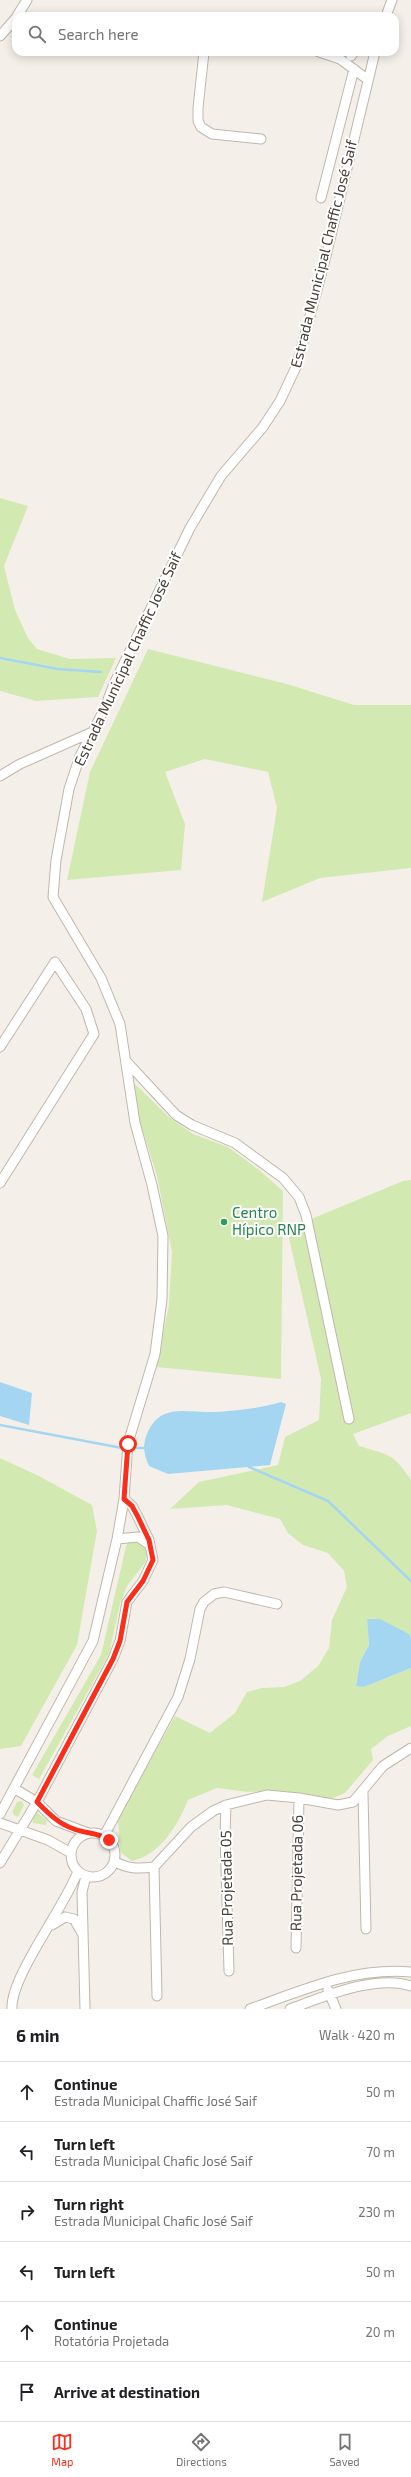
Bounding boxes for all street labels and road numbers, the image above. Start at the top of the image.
street label: Estrada Municipal Chaffic José Saif [286,138,360,370]
street label: Estrada Municipal Chaffic José Saif [69,548,185,769]
street label: Rua Projetada 06 [286,1815,307,1931]
street label: Rua Projetada 05 [216,1830,237,1946]

